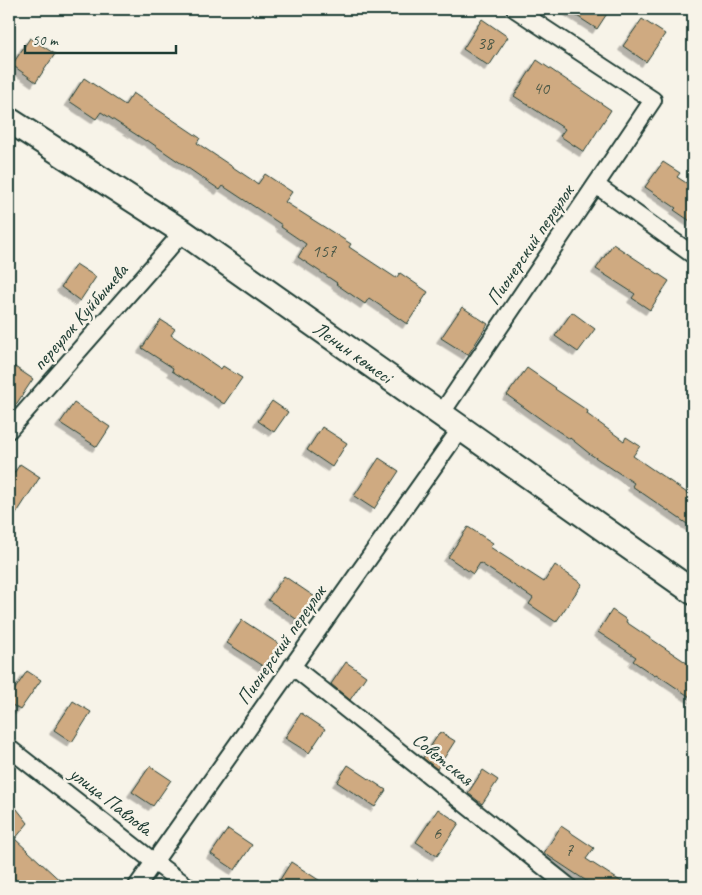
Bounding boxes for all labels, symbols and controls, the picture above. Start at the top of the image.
scale bar [25,22,176,54]
text: 50 m [32,31,59,50]
house number: 38 [477,32,495,54]
house number: 40 [533,77,551,99]
street label: Пионерский переулок [481,179,580,310]
house number: 157 [312,240,337,262]
street label: переулок Куйбышева [27,257,135,376]
street label: Ленин көшесі [308,315,399,390]
street label: Пионерский переулок [231,579,332,709]
street label: Советская [407,727,479,792]
street label: улица Павлова [64,760,159,842]
house number: 6 [433,822,442,844]
house number: 7 [565,839,574,861]

